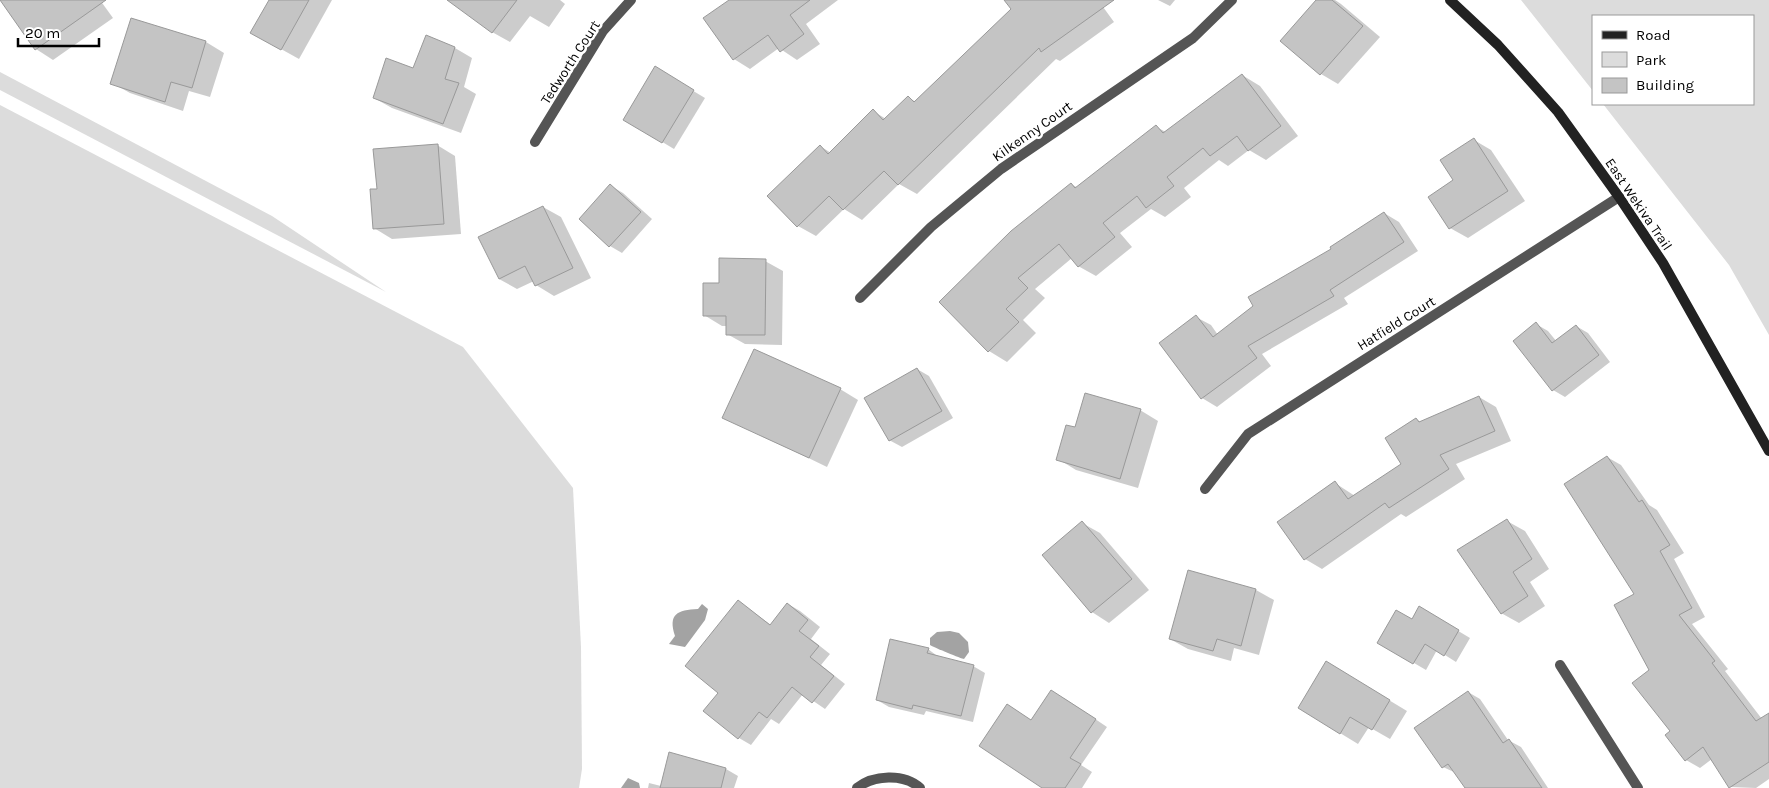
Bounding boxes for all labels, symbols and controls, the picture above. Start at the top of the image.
scale bar [18,15,99,47]
legend [1592,15,1754,105]
street label: Tedworth Court [537,17,604,107]
text: 20 m [25,24,60,42]
text: Road [1636,26,1671,44]
text: Park [1636,51,1666,69]
text: Building [1636,76,1694,94]
street label: Kilkenny Court [989,98,1075,165]
street label: East Wekiva Trail [1601,155,1676,254]
street label: Hatfield Court [1354,293,1439,354]

